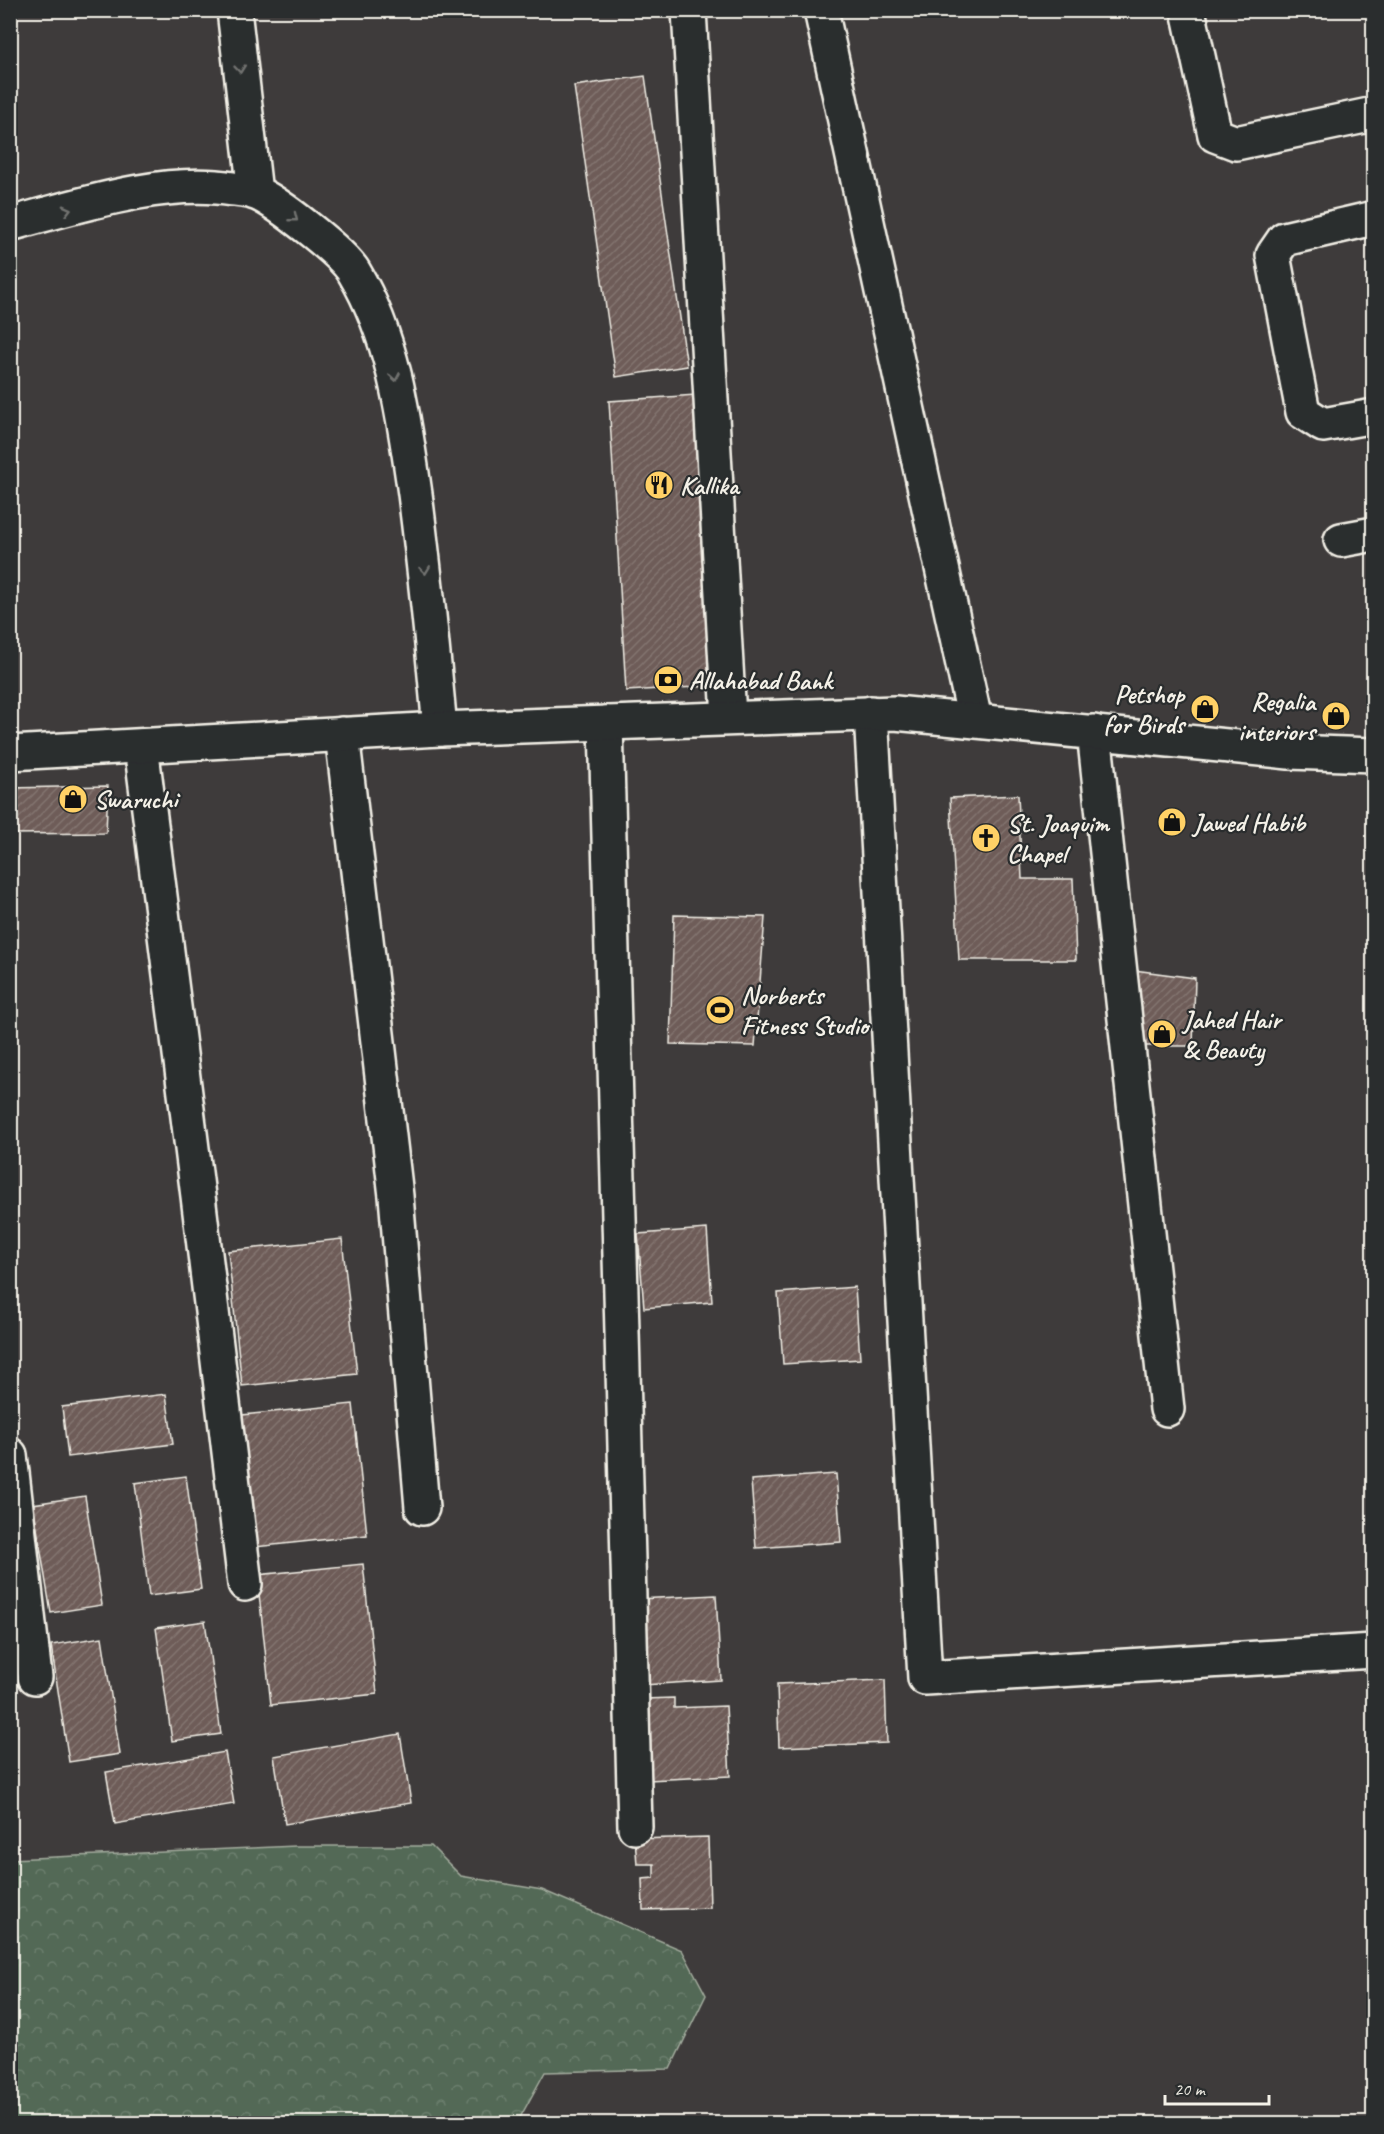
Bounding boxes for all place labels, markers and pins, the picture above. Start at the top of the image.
restaurant icon: Kallika [643,469,675,501]
place label: Kallika [680,469,741,502]
bank icon: Allahabad Bank [652,664,684,696]
place label: Allahabad Bank [689,664,834,697]
place label: Petshop for Birds [1104,678,1187,741]
place label: Regalia interiors [1238,685,1318,748]
shop icon: Petshop for Birds [1189,693,1221,725]
shop icon: Regalia interiors [1320,700,1352,732]
shop icon: Swaruchi [57,783,89,815]
place label: Swaruchi [94,783,181,816]
shop icon: Jawed Habib [1156,806,1188,838]
place label: Jawed Habib [1191,806,1308,839]
place label: St. Joaquim Chapel [1007,807,1111,870]
church icon: St. Joaquim Chapel [970,822,1002,854]
place label: Norberts Fitness Studio [741,979,871,1042]
sports icon: Norberts Fitness Studio [704,994,736,1026]
place label: Jahed Hair & Beauty [1181,1003,1283,1066]
shop icon: Jahed Hair & Beauty [1146,1018,1178,1050]

